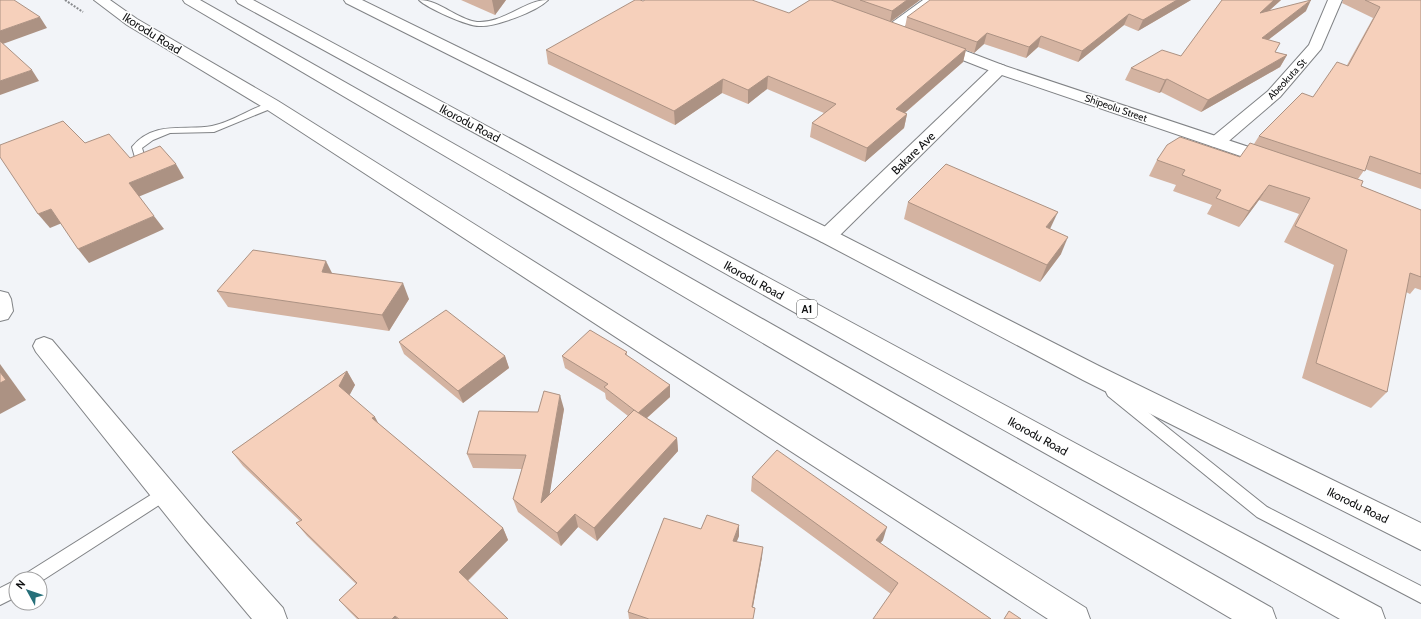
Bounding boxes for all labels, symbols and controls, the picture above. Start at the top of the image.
street label: Ikorodu Road [120,9,184,57]
street label: Abeokuta St [1265,55,1310,102]
street label: Shipeolu Street [1083,91,1149,125]
street label: Ikorodu Road [437,101,503,145]
street label: Bakare Ave [888,128,938,178]
street label: Ikorodu Road [721,257,787,303]
road number: A1 [797,300,817,318]
street label: Ikorodu Road [1005,413,1071,459]
street label: Ikorodu Road [1325,484,1391,526]
north arrow [8,571,48,611]
text: N [12,577,28,592]

